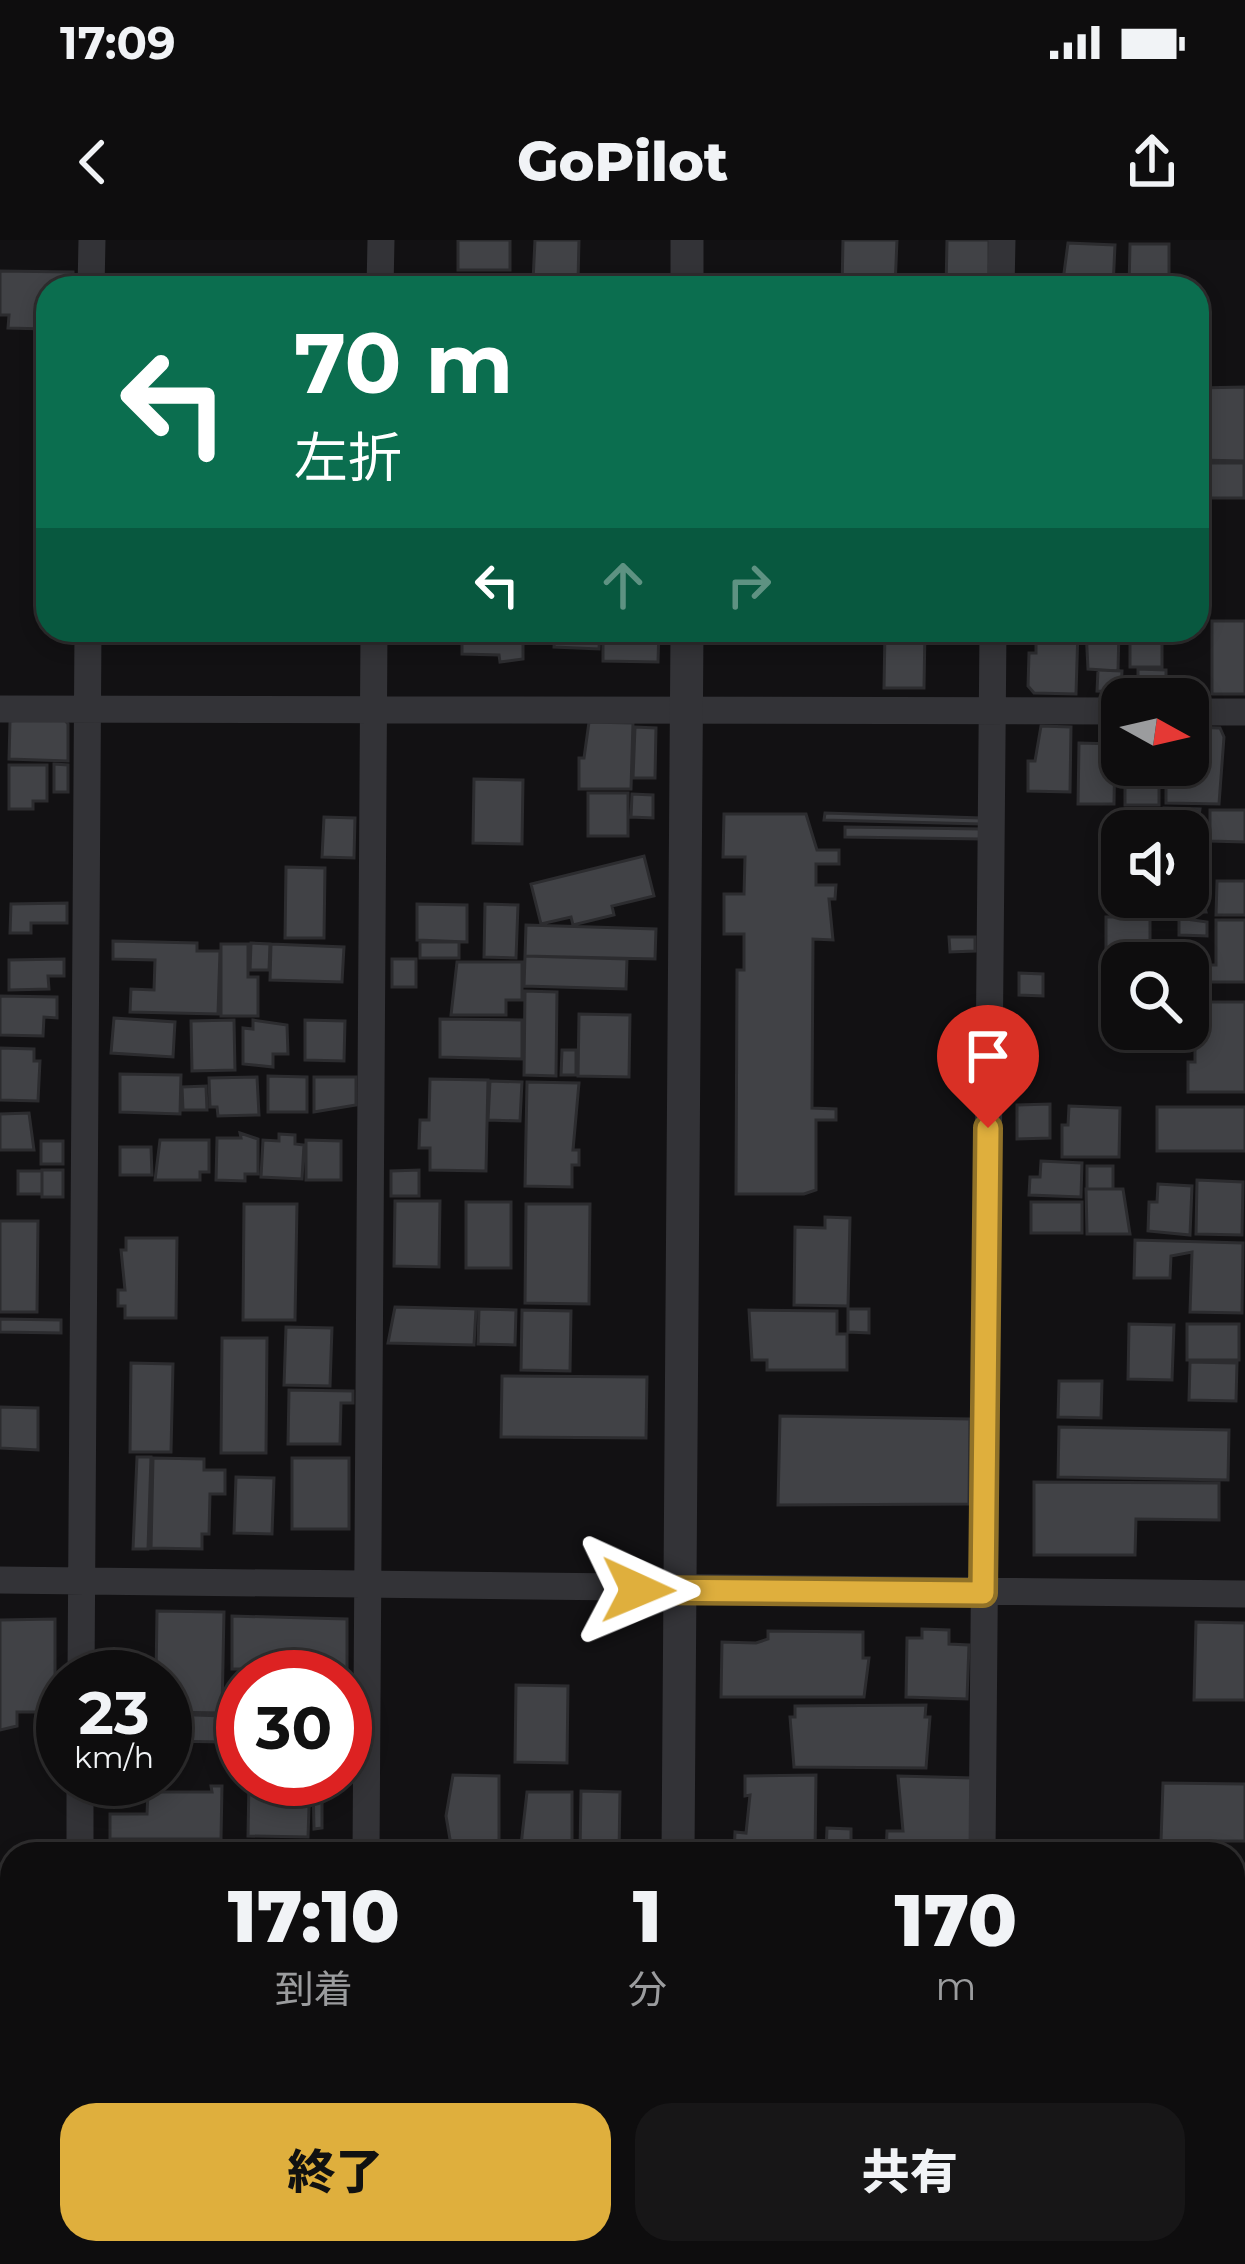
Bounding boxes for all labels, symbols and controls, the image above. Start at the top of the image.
text: 17:09 [60,15,176,70]
icon: back [60,129,126,195]
text: GoPilot [517,129,728,195]
icon: share [1119,129,1185,195]
text: 70 m [294,312,513,414]
icon: left [96,324,252,480]
text: 左折 [294,425,402,491]
icon: left [464,552,530,618]
icon: ahead [590,552,656,618]
icon: right [716,552,782,618]
north arrow [1101,678,1209,786]
map controls [1101,678,1209,1050]
button: sound [1101,810,1209,918]
button: search [1101,942,1209,1050]
pin [937,1005,1039,1128]
icon: arrive [955,1023,1021,1089]
position arrow [575,1527,701,1653]
speed limit sign: 30 [216,1650,372,1806]
text: 23 [79,1676,149,1749]
text: km/h [74,1739,154,1776]
text: 17:10 [228,1872,400,1960]
text: 1 [633,1872,662,1960]
text: 170 [895,1876,1017,1964]
text: m [935,1962,977,2010]
text: 到着 [275,1965,353,2013]
text: 分 [628,1965,667,2013]
button: 終了 [60,2103,611,2241]
button: 共有 [635,2103,1185,2241]

